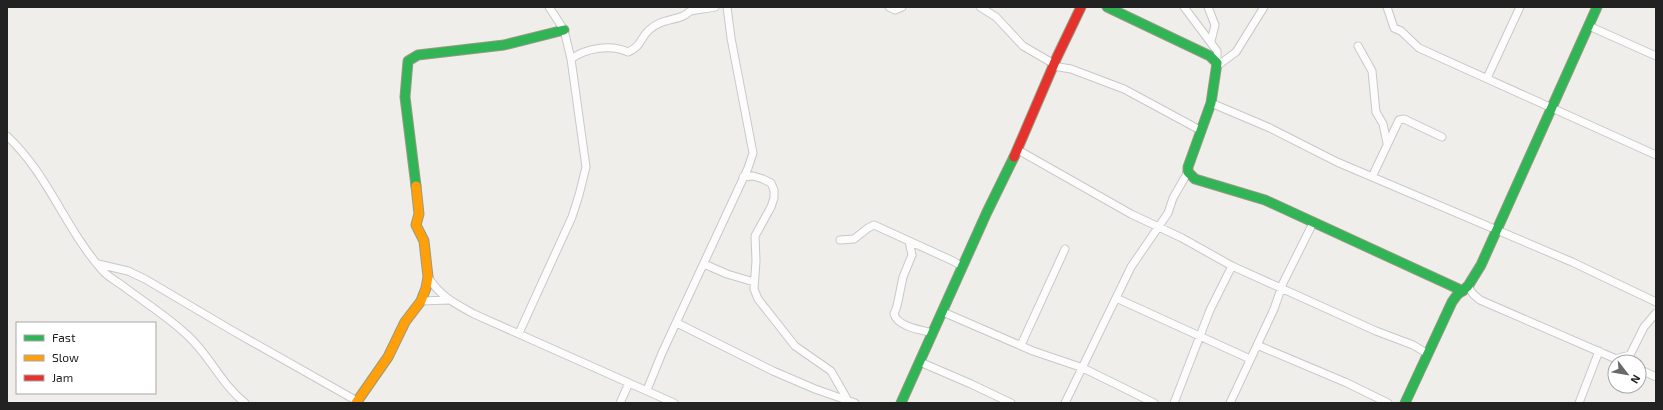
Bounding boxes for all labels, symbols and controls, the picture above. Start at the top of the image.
legend [16,322,156,394]
text: Fast [52,330,76,344]
text: Slow [52,350,79,364]
north arrow [1607,354,1647,394]
text: Jam [52,370,73,384]
text: N [1628,373,1644,386]

